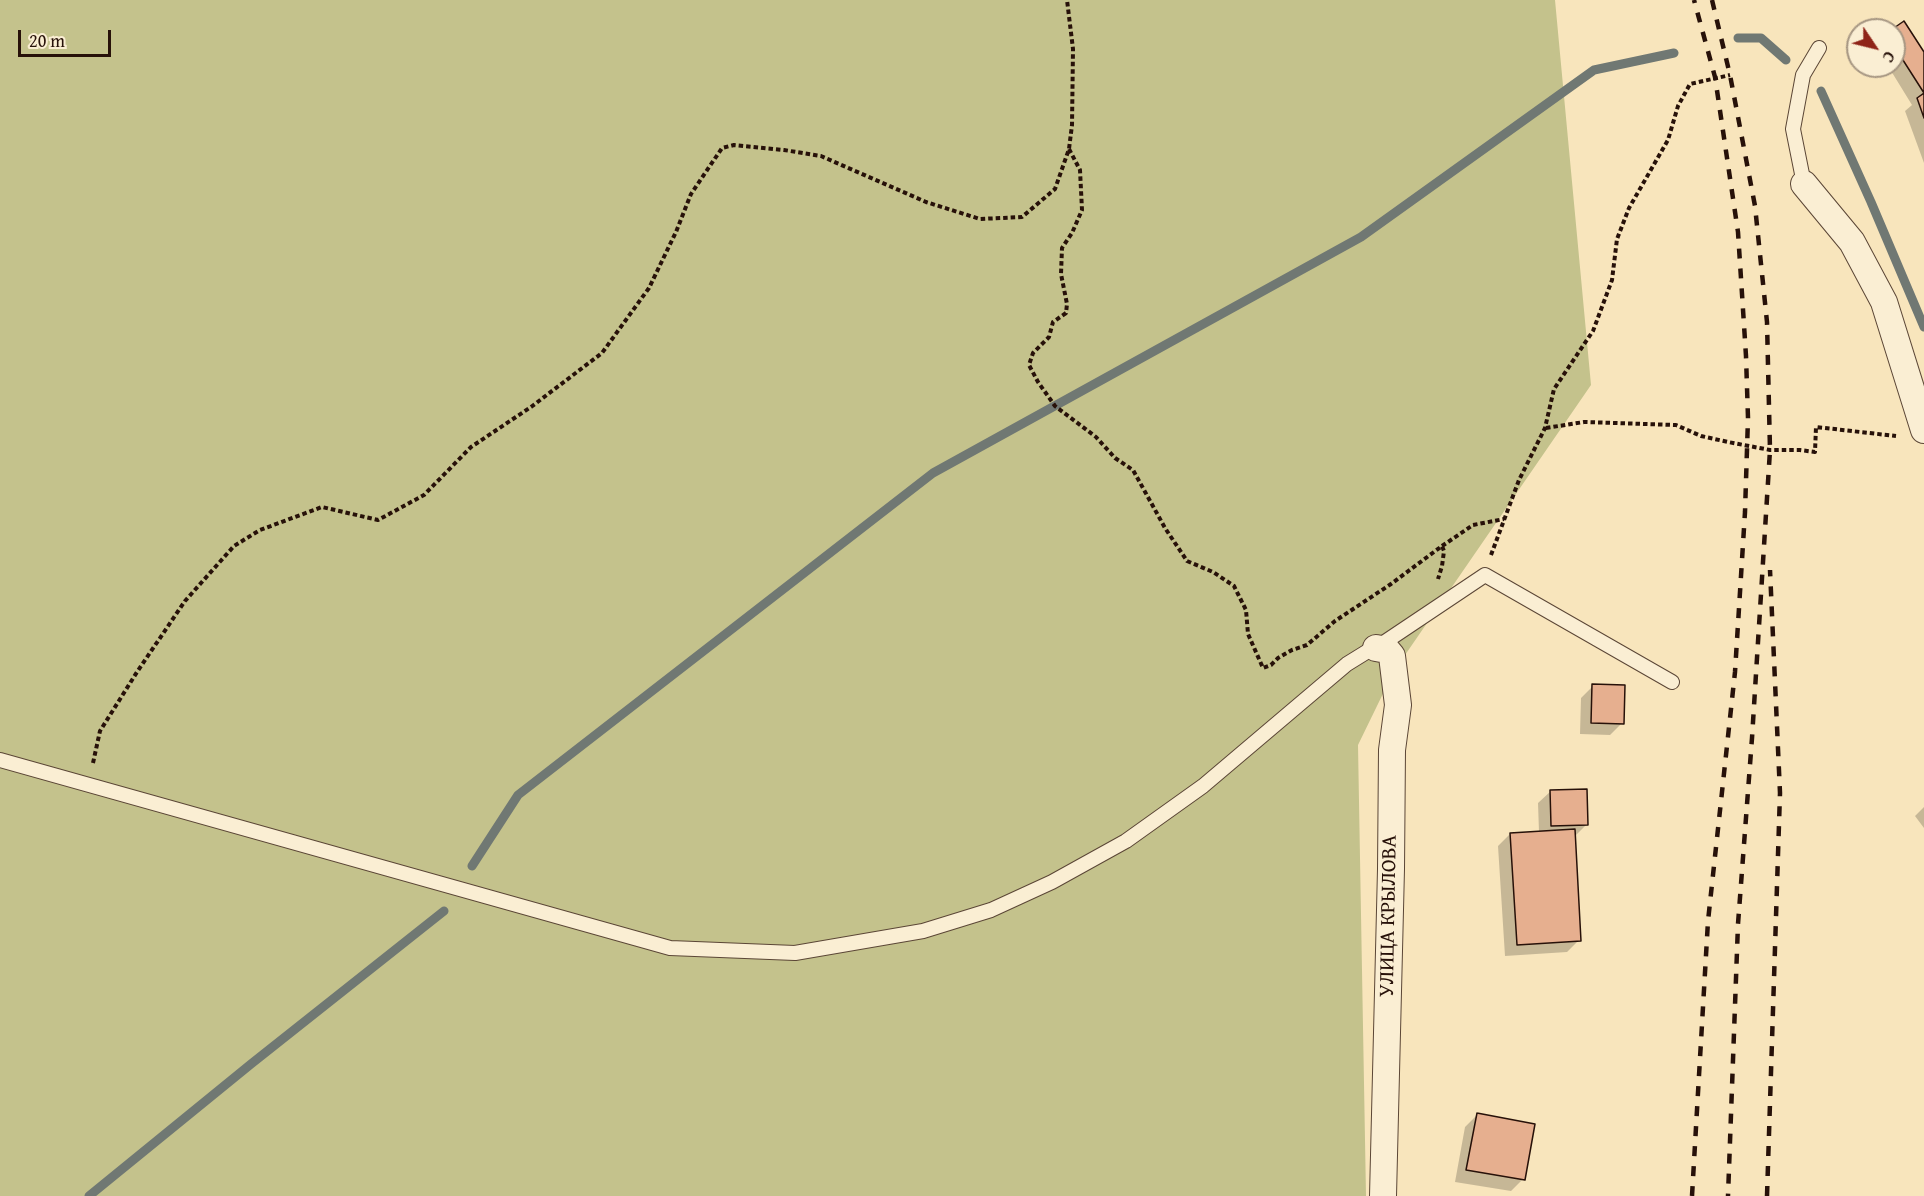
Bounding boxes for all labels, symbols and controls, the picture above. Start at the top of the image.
scale bar [21,18,114,56]
north arrow [1846,18,1906,78]
text: 20 m [29,27,65,54]
text: С [1877,47,1902,68]
street label: УЛИЦА КРЫЛОВА [1375,835,1403,997]

